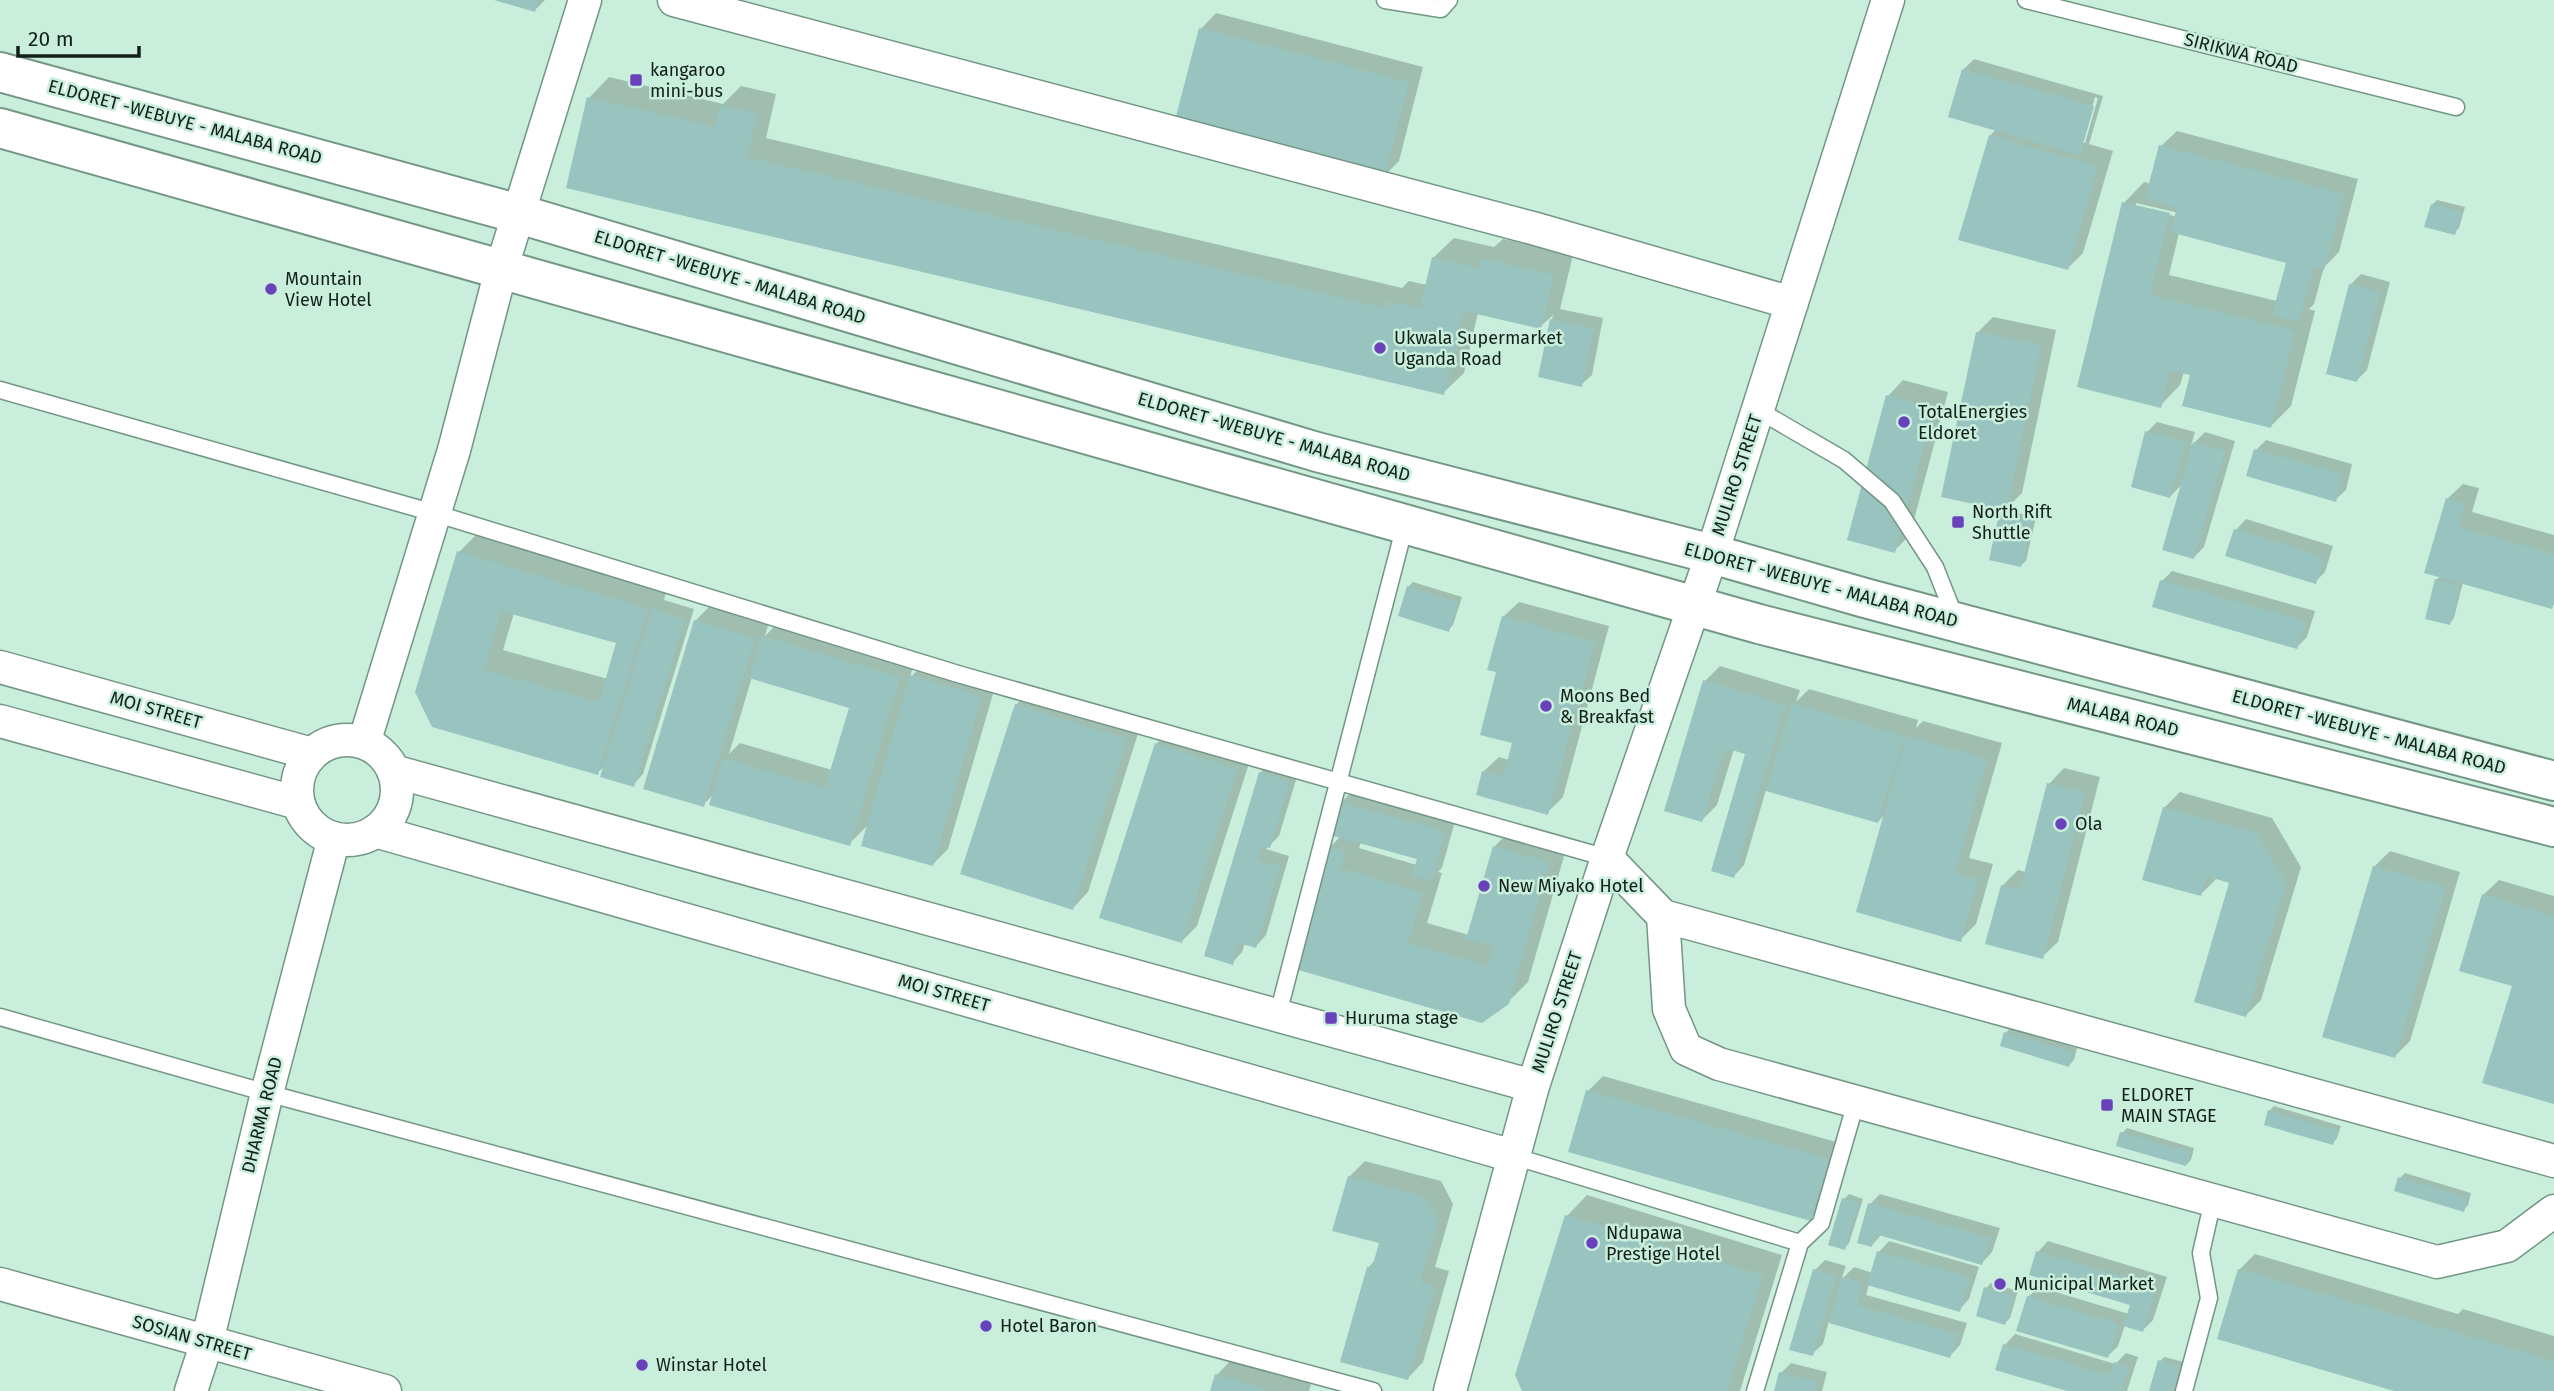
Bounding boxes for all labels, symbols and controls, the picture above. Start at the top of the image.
scale bar [18,14,138,58]
text: 20 m [28,26,74,52]
street label: SIRIKWA ROAD [2182,28,2300,78]
place label: kangaroo mini-bus [650,59,726,102]
marker: kangaroo mini-bus [628,72,644,88]
street label: ELDORET -WEBUYE - MALABA ROAD [46,75,324,169]
street label: ELDORET -WEBUYE - MALABA ROAD [592,225,868,329]
place label: Mountain View Hotel [285,268,372,311]
marker: Mountain View Hotel [263,281,279,297]
place label: Ukwala Supermarket Uganda Road [1394,327,1563,370]
marker: Ukwala Supermarket Uganda Road [1372,340,1388,356]
street label: ELDORET -WEBUYE - MALABA ROAD [1135,387,1413,487]
place label: TotalEnergies Eldoret [1918,401,2027,444]
street label: MULIRO STREET [1707,411,1767,538]
marker: TotalEnergies Eldoret [1896,414,1912,430]
place label: North Rift Shuttle [1972,501,2053,544]
marker: North Rift Shuttle [1950,514,1966,530]
street label: ELDORET -WEBUYE - MALABA ROAD [1682,538,1960,632]
place label: Moons Bed & Breakfast [1560,685,1655,728]
street label: ELDORET -WEBUYE - MALABA ROAD [2230,685,2508,779]
street label: MOI STREET [108,686,205,734]
street label: MALABA ROAD [2065,692,2181,742]
marker: Moons Bed & Breakfast [1538,698,1554,714]
place label: Ola [2075,813,2102,835]
marker: Ola [2053,816,2069,832]
place label: New Miyako Hotel [1498,875,1644,897]
marker: New Miyako Hotel [1476,878,1492,894]
street label: MULIRO STREET [1527,948,1587,1075]
street label: MOI STREET [896,969,993,1017]
place label: Huruma stage [1345,1007,1458,1029]
marker: Huruma stage [1323,1010,1339,1026]
street label: DHARMA ROAD [237,1055,287,1175]
place label: ELDORET MAIN STAGE [2121,1084,2217,1127]
marker: ELDORET MAIN STAGE [2099,1097,2115,1113]
place label: Ndupawa Prestige Hotel [1606,1222,1720,1265]
marker: Ndupawa Prestige Hotel [1584,1235,1600,1251]
place label: Municipal Market [2014,1273,2155,1295]
marker: Municipal Market [1992,1276,2008,1292]
street label: SOSIAN STREET [130,1310,255,1366]
place label: Hotel Baron [1000,1315,1097,1337]
marker: Hotel Baron [978,1318,994,1334]
place label: Winstar Hotel [656,1354,767,1376]
marker: Winstar Hotel [634,1357,650,1373]

